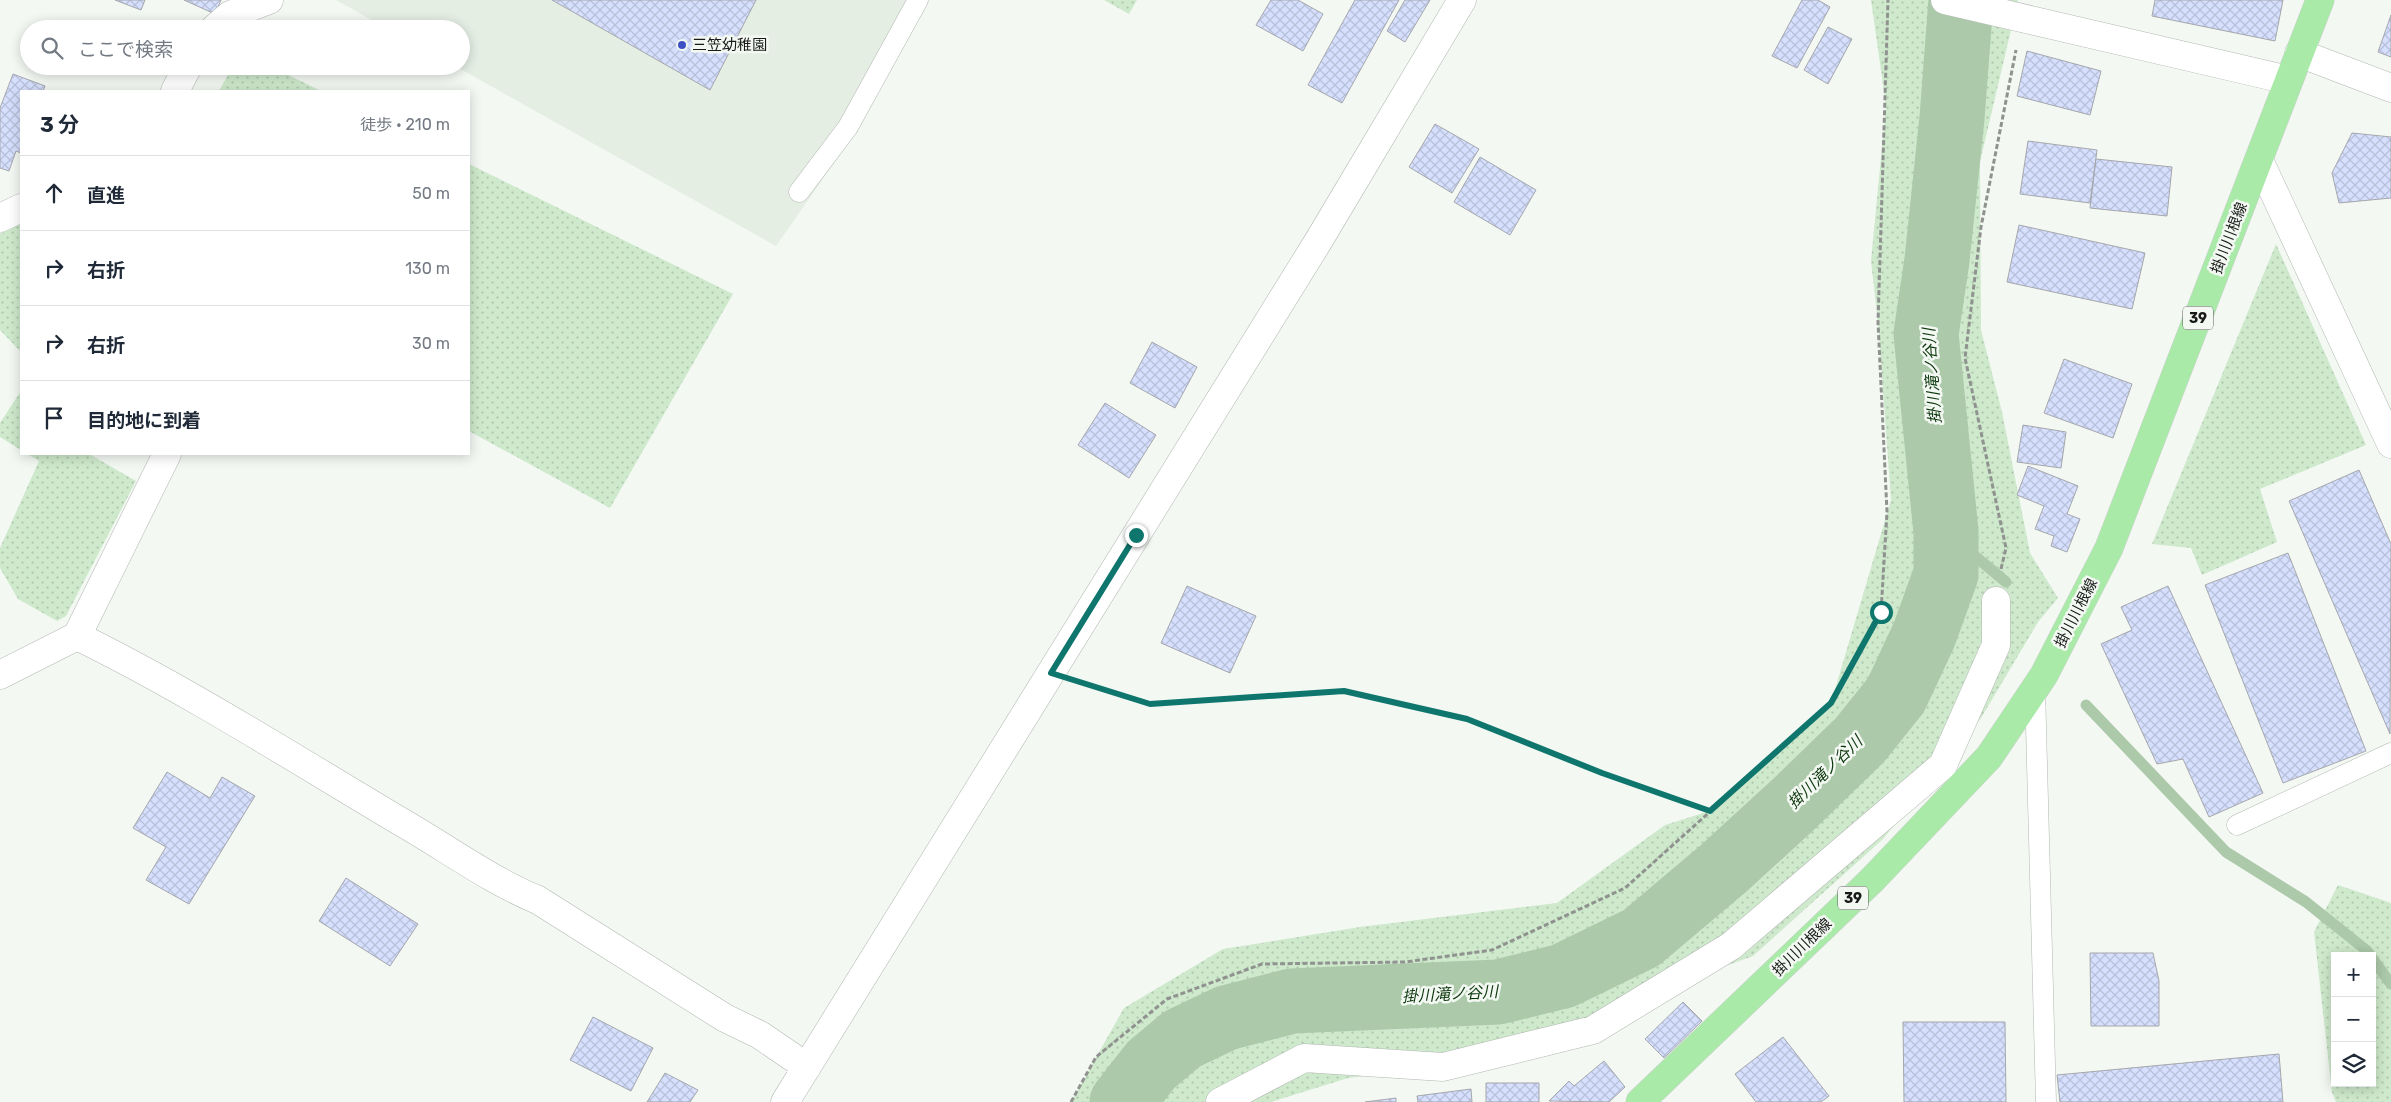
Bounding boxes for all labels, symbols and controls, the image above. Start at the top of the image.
search box [20,20,470,75]
icon: search [38,34,66,62]
place label: 三笠幼稚園 [692,36,767,54]
text: ここで検索 [78,38,173,61]
marker: 三笠幼稚園 [676,39,688,51]
text: 3 分 [40,112,79,137]
text: 徒歩 · 210 m [360,115,450,134]
icon: ahead [40,179,68,207]
text: 直進 [87,184,125,207]
text: 50 m [412,184,450,203]
street label: 掛川川根線 [2207,200,2251,276]
icon: right [40,254,68,282]
text: 右折 [87,259,125,282]
text: 130 m [405,259,450,278]
road number: 39 [2183,306,2213,330]
water label: 掛川滝ノ谷川 [1919,325,1945,425]
icon: right [40,329,68,357]
text: 右折 [87,334,125,357]
text: 30 m [412,334,450,353]
icon: arrive [40,404,68,432]
text: 目的地に到着 [87,409,201,432]
route end [1125,524,1148,547]
street label: 掛川川根線 [2051,575,2101,651]
route start [1870,601,1893,624]
water label: 掛川滝ノ谷川 [1784,730,1868,812]
road number: 39 [1838,886,1868,910]
street label: 掛川川根線 [1769,914,1835,980]
map controls [2331,952,2376,1087]
button: + [2331,952,2376,997]
water label: 掛川滝ノ谷川 [1402,982,1500,1006]
button: − [2331,997,2376,1042]
button: layers [2331,1042,2376,1087]

